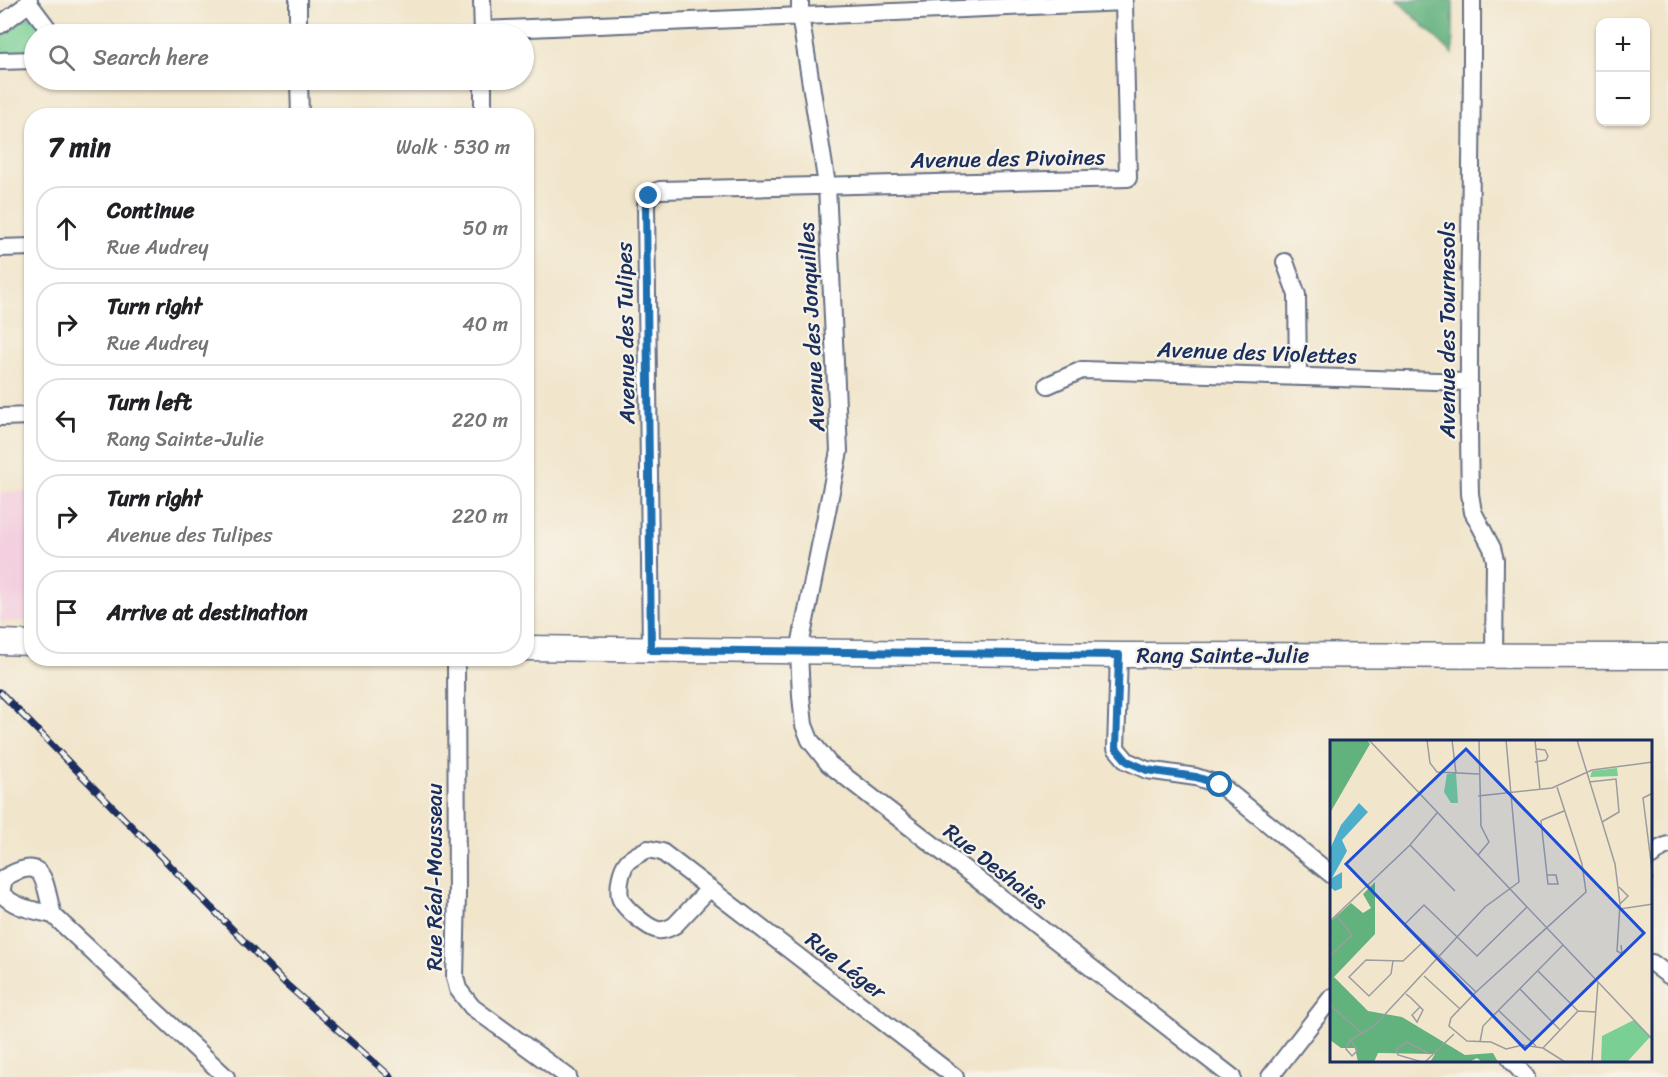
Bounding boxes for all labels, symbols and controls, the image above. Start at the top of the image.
map controls [1596,18,1650,126]
button: + [1596,18,1650,72]
search box [24,24,534,90]
text: Search here [93,38,209,77]
icon: search [45,41,78,74]
button: − [1596,72,1650,126]
text: 7 min [48,124,111,170]
text: Walk · 530 m [396,130,510,165]
street label: Avenue des Pivoines [909,137,1107,180]
route end [635,182,661,208]
text: Continue [107,191,195,230]
text: 50 m [463,211,508,246]
icon: ahead [50,212,83,245]
street label: Avenue des Jonquilles [787,221,837,434]
street label: Avenue des Tournesols [1428,222,1467,439]
text: Rue Audrey [107,230,208,265]
street label: Avenue des Tulipes [604,241,647,425]
text: Turn right [107,287,202,326]
text: 40 m [462,307,508,342]
icon: right [50,308,83,341]
text: Rue Audrey [107,326,208,361]
street label: Avenue des Violettes [1156,329,1357,375]
text: Turn left [107,383,192,422]
text: 220 m [452,403,508,438]
icon: left [50,404,83,437]
text: Rang Sainte-Julie [107,422,264,457]
text: Turn right [107,479,202,518]
text: 220 m [452,499,508,534]
icon: right [50,500,83,533]
text: Avenue des Tulipes [107,518,273,553]
text: Arrive at destination [107,593,308,632]
icon: arrive [50,596,83,629]
street label: Rang Sainte-Julie [1137,636,1309,675]
inset map [1330,740,1653,1062]
route start [1206,771,1232,797]
street label: Rue Réal-Mousseau [415,783,454,971]
street label: Rue Deshaies [935,813,1057,920]
street label: Rue Léger [796,921,896,1011]

